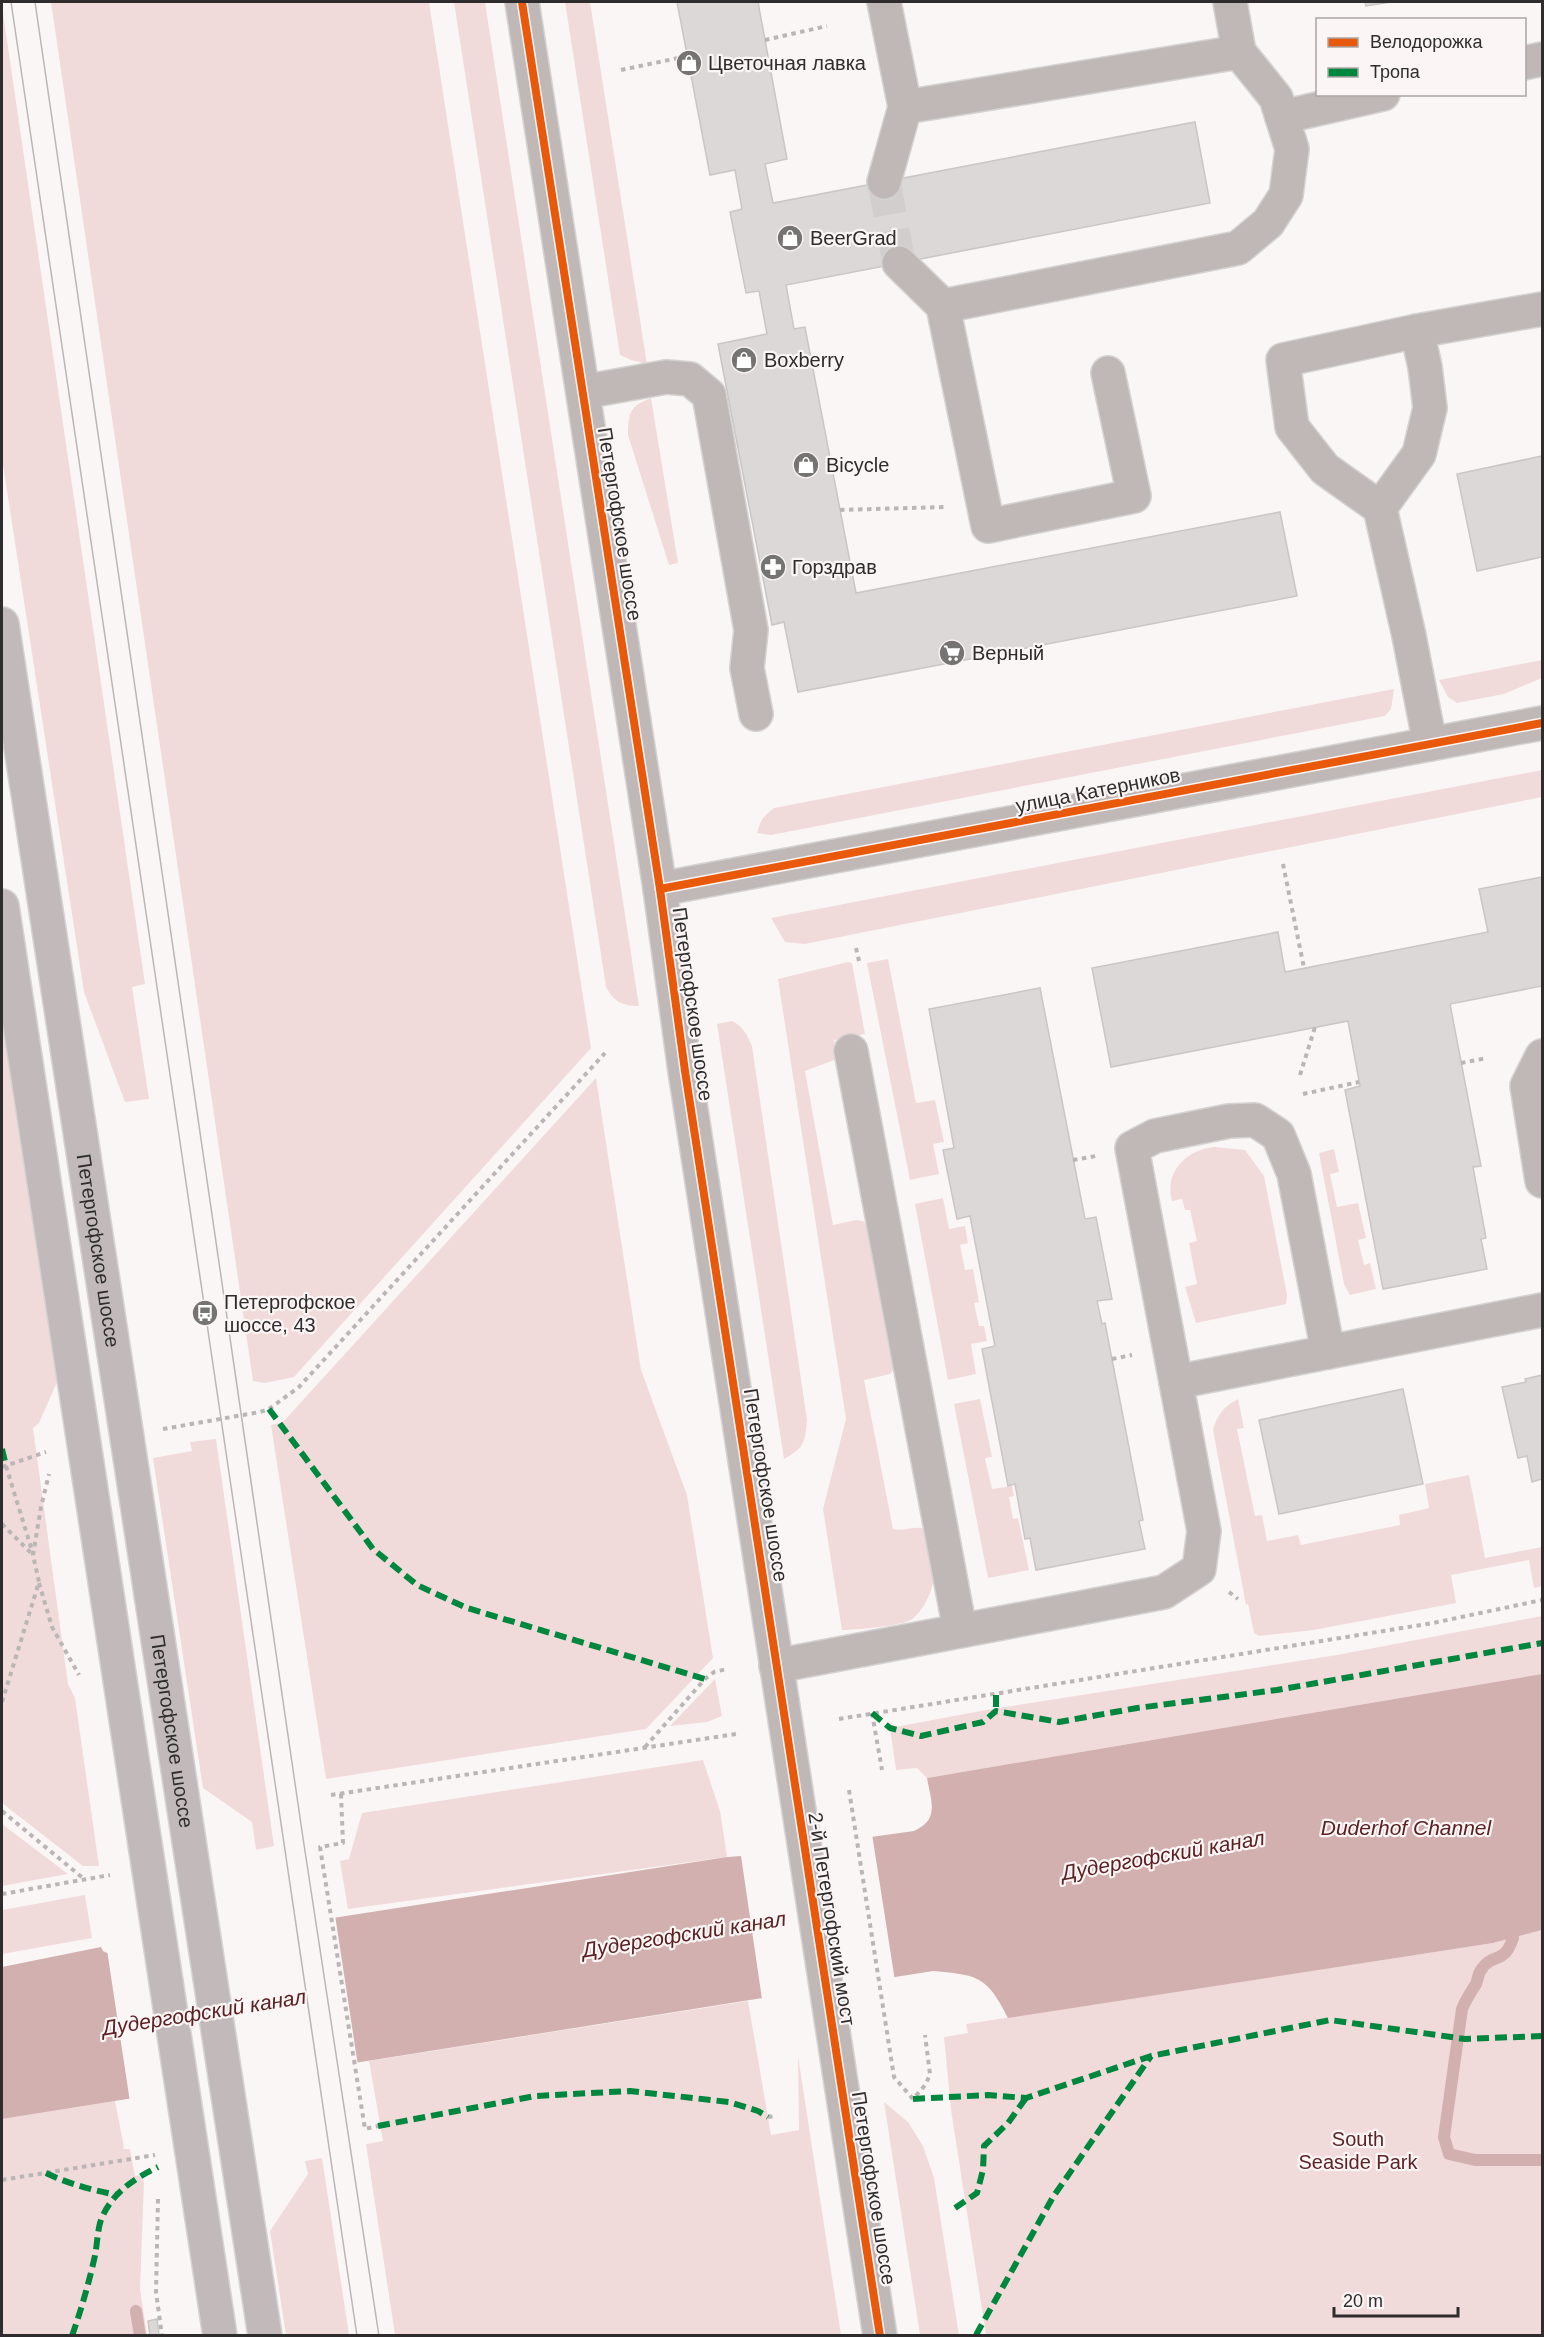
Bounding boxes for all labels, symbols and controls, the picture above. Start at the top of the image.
legend [1316,18,1526,96]
text: Велодорожка [1370,32,1483,52]
shop icon: Цветочная лавка [674,48,704,78]
place label: Цветочная лавка [708,52,867,74]
text: Тропа [1370,62,1421,82]
shop icon: BeerGrad [775,223,805,253]
place label: BeerGrad [810,227,897,249]
shop icon: Boxberry [729,345,759,375]
place label: Boxberry [764,349,844,371]
street label: Петергофское шоссе [594,426,646,622]
shop icon: Bicycle [791,450,821,480]
place label: Bicycle [826,454,889,476]
pharmacy icon: Горздрав [758,552,788,582]
place label: Горздрав [792,556,877,578]
supermarket icon: Верный [937,638,967,668]
place label: Верный [972,642,1044,664]
street label: улица Катерников [1014,763,1182,817]
street label: Петергофское шоссе [669,906,717,1102]
street label: Петергофское шоссе [73,1152,124,1349]
place label: Петергофское шоссе, 43 [224,1291,356,1336]
bus stop icon: Петергофское шоссе, 43 [190,1298,220,1328]
street label: Петергофское шоссе [740,1387,792,1583]
street label: Петергофское шоссе [146,1633,198,1829]
street label: 2-й Петергофский мост [804,1811,860,2027]
water label: Duderhof Channel [1321,1816,1493,1839]
water label: Дудергофский канал [1058,1826,1267,1885]
water label: Дудергофский канал [579,1907,788,1962]
water label: Дудергофский канал [99,1985,308,2040]
street label: Петергофское шоссе [848,2090,900,2286]
park label: South Seaside Park [1299,2128,1418,2173]
scale bar [1334,2280,1458,2318]
text: 20 m [1343,2291,1383,2311]

